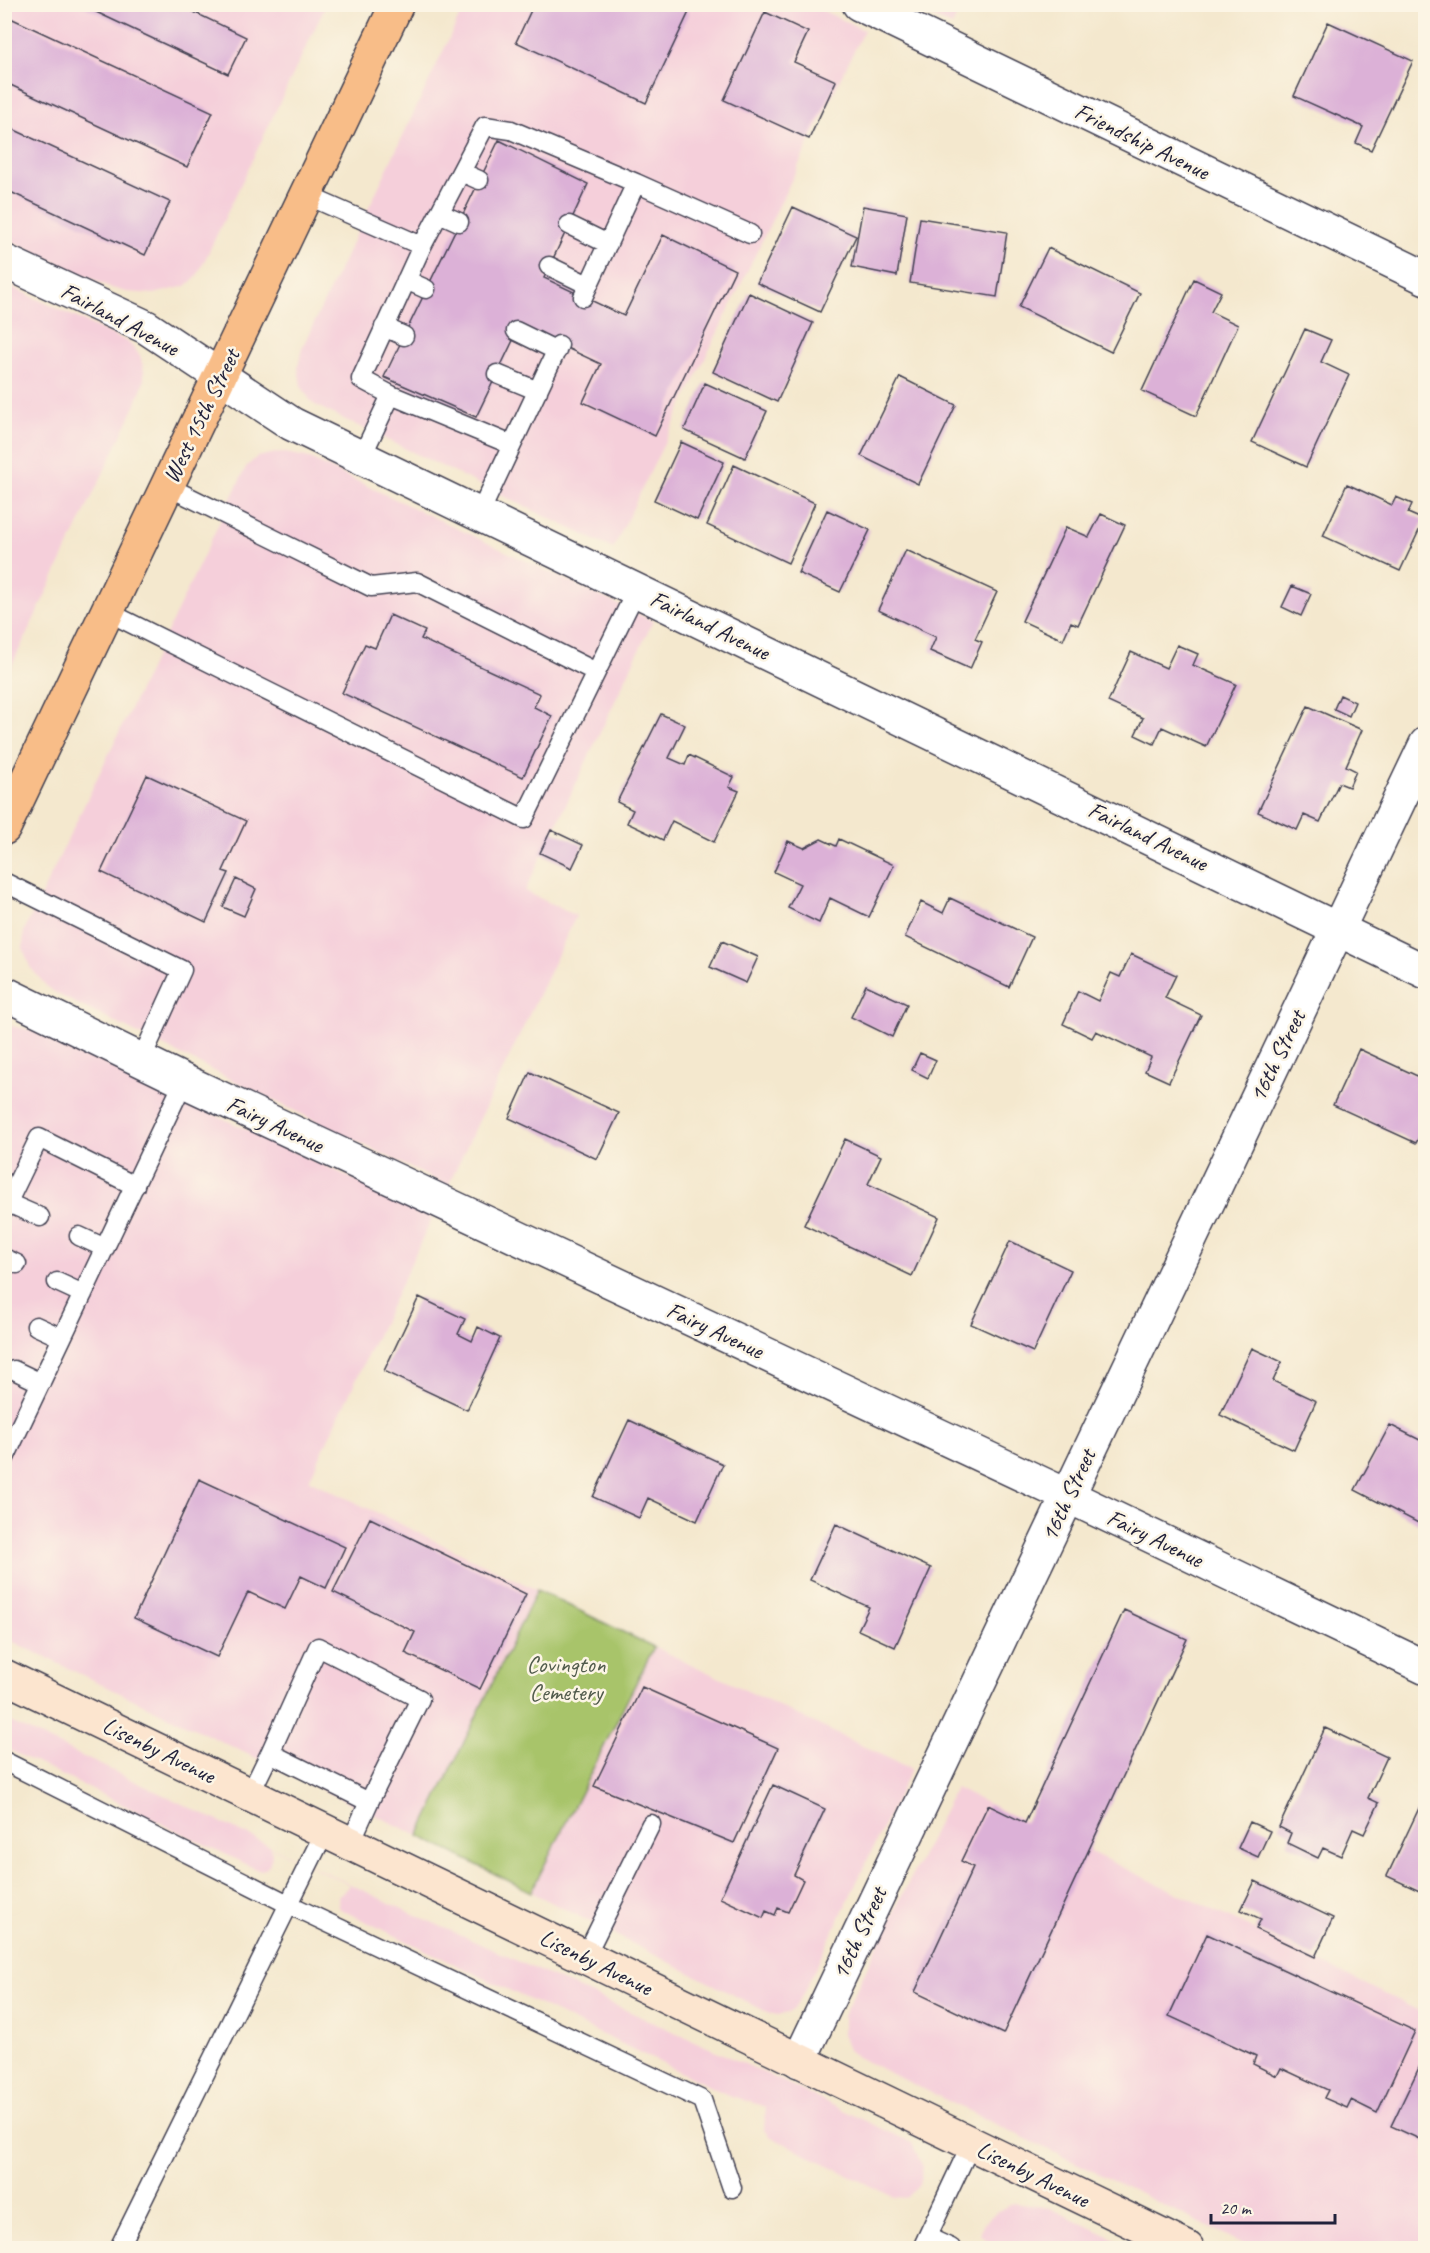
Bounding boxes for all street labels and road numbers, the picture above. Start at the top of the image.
street label: Friendship Avenue [1070,96,1216,187]
street label: Fairland Avenue [56,275,186,364]
street label: West 15th Street [156,342,247,488]
street label: Fairland Avenue [645,583,777,668]
street label: Fairland Avenue [1083,794,1215,879]
street label: 16th Street [1242,1004,1313,1107]
street label: Fairy Avenue [222,1089,330,1160]
street label: Fairy Avenue [662,1295,770,1366]
street label: 16th Street [1034,1442,1103,1546]
street label: Fairy Avenue [1102,1502,1210,1575]
street label: Lisenby Avenue [98,1710,222,1791]
street label: 16th Street [825,1880,894,1984]
street label: Lisenby Avenue [535,1922,659,2003]
street label: Lisenby Avenue [972,2134,1096,2215]

